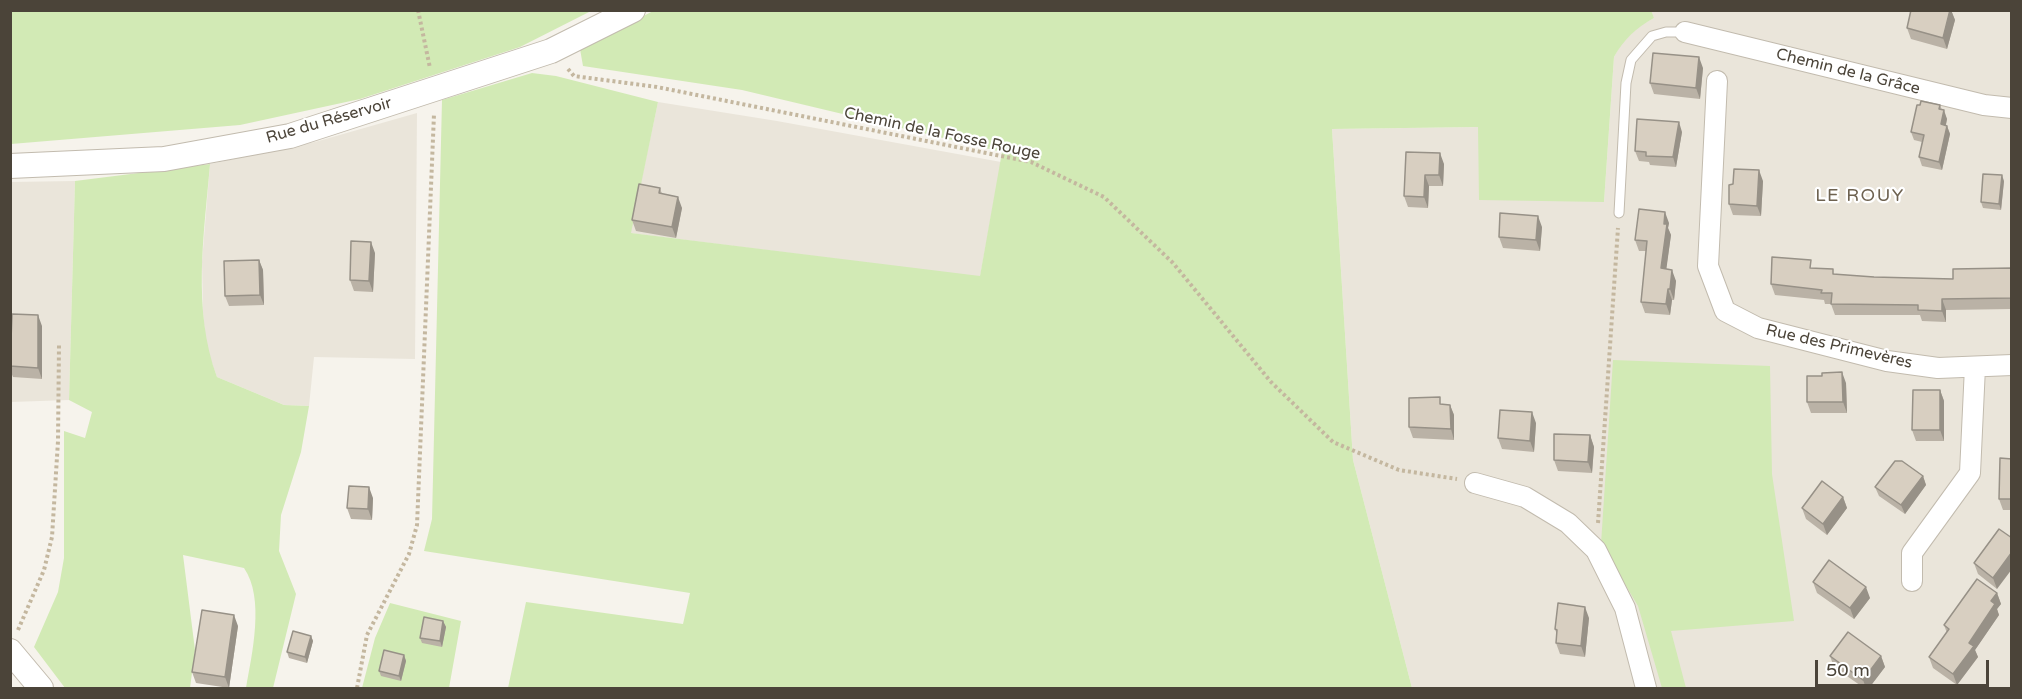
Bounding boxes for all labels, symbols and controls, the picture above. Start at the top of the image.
street label: Chemin de la Grâce [1774,45,1922,99]
street label: Rue du Réservoir [264,94,394,148]
street label: Chemin de la Fosse Rouge [842,104,1042,164]
district label: LE ROUY [1815,185,1905,207]
street label: Rue des Primevères [1764,321,1914,373]
scale bar [1818,648,1992,686]
text: 50 m [1826,659,1870,681]

